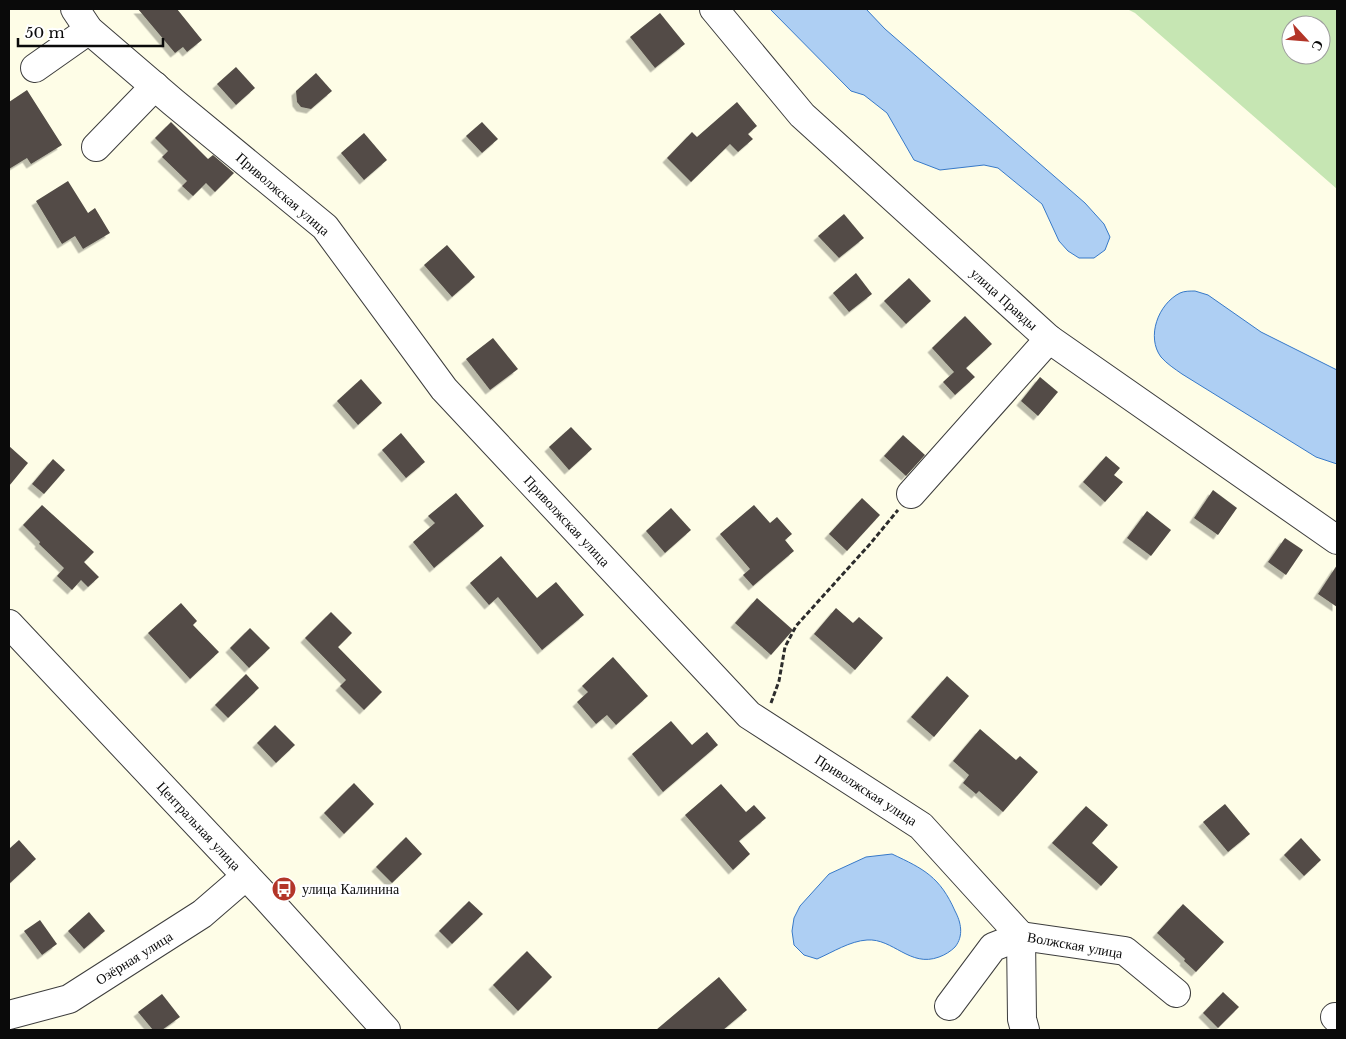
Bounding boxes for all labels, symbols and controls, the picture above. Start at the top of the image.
scale bar [18,15,162,47]
north arrow [1281,15,1331,65]
text: 50 m [25,23,65,42]
text: С [1307,37,1328,54]
street label: Приволжская улица [232,148,334,240]
street label: улица Правды [967,264,1042,334]
street label: Приволжская улица [520,472,614,571]
street label: Приволжская улица [811,750,921,830]
street label: Центральная улица [153,778,246,875]
bus stop icon: улица Калинина [271,876,297,902]
place label: улица Калинина [302,880,400,898]
street label: Озёрная улица [92,927,177,989]
street label: Волжская улица [1026,928,1125,962]

